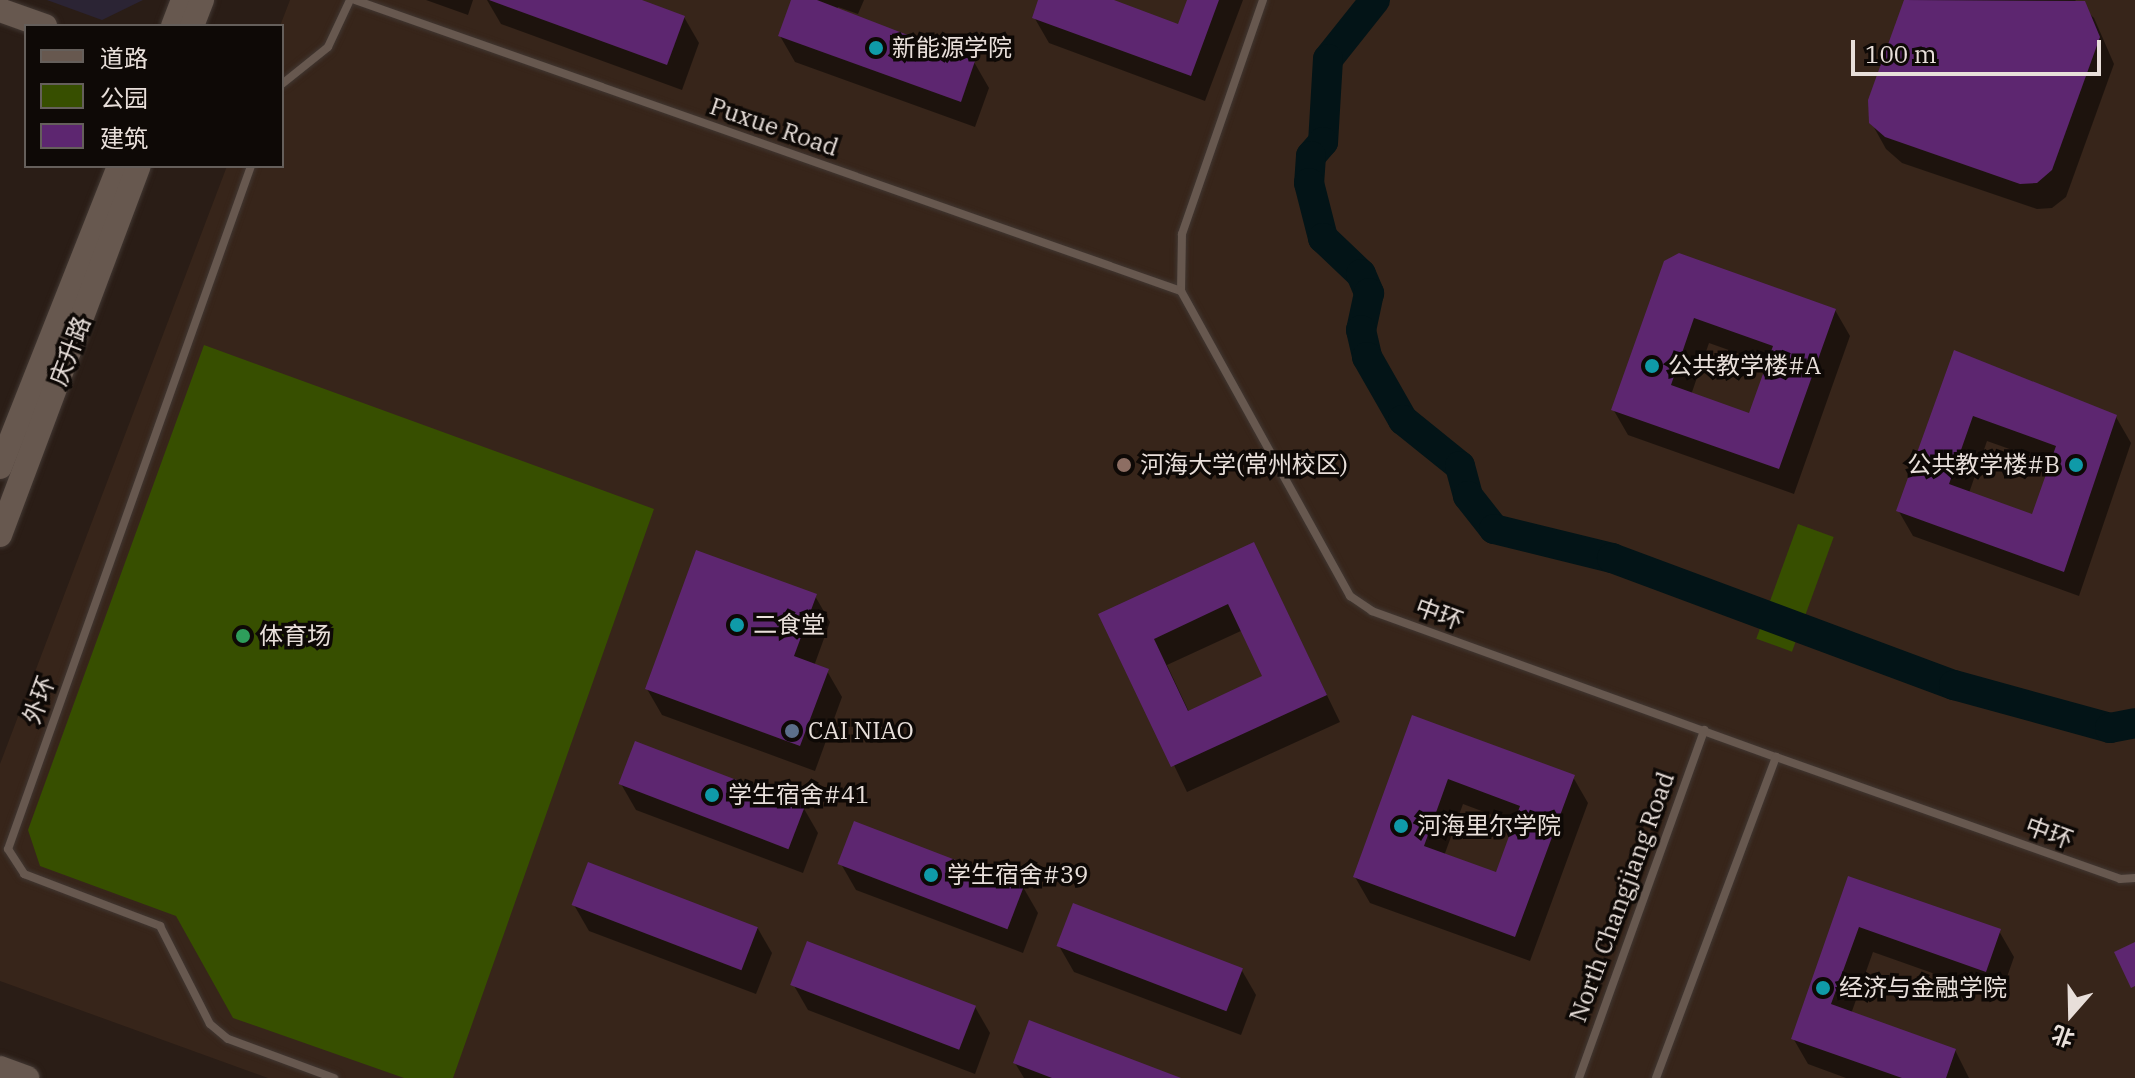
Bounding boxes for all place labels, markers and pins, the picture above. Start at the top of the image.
place label: 新能源学院 [892,34,1012,62]
marker: 新能源学院 [867,39,885,57]
place label: 公共教学楼#A [1668,352,1821,380]
marker: 公共教学楼#A [1643,357,1661,375]
place label: 河海大学(常州校区) [1140,451,1348,479]
place label: 公共教学楼#B [1907,451,2060,479]
marker: 河海大学(常州校区) [1115,456,1133,474]
marker: 公共教学楼#B [2067,456,2085,474]
place label: 二食堂 [753,611,825,639]
marker: 二食堂 [728,616,746,634]
place label: 体育场 [259,622,331,650]
marker: 体育场 [234,627,252,645]
place label: CAI NIAO [808,717,914,745]
marker: CAI NIAO [783,722,801,740]
place label: 学生宿舍#41 [728,781,869,809]
marker: 学生宿舍#41 [703,786,721,804]
place label: 河海里尔学院 [1417,812,1561,840]
marker: 河海里尔学院 [1392,817,1410,835]
place label: 学生宿舍#39 [947,861,1088,889]
marker: 学生宿舍#39 [922,866,940,884]
place label: 经济与金融学院 [1839,974,2007,1002]
marker: 经济与金融学院 [1814,979,1832,997]

